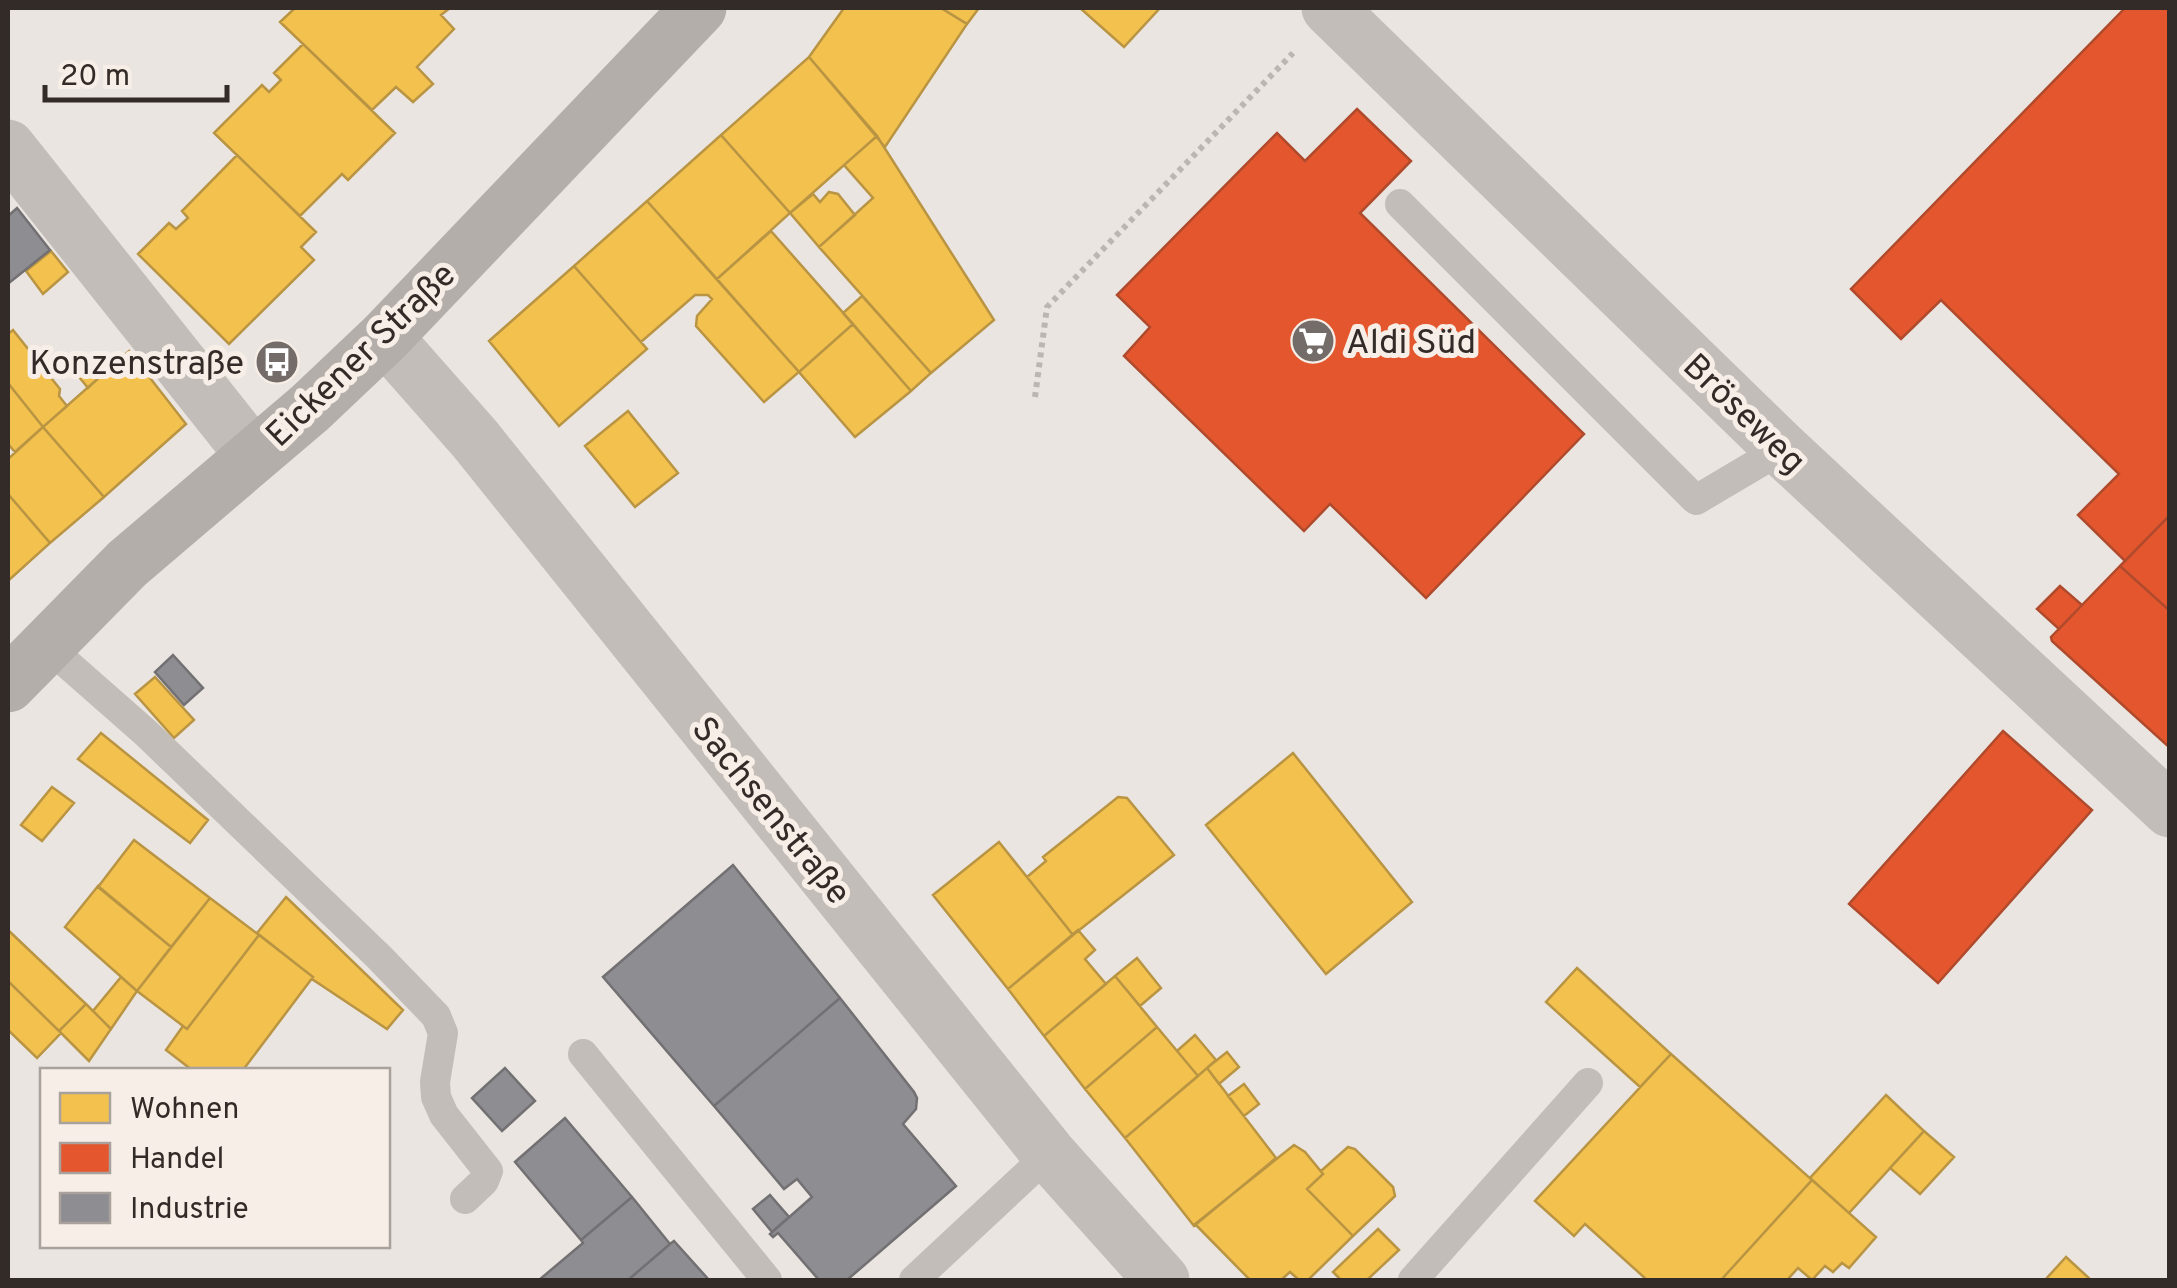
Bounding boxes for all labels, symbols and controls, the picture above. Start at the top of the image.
scale bar [45,40,228,102]
text: 20 m [60,59,130,96]
street label: Eickener Straße [258,254,466,458]
supermarket icon: Aldi Süd [1290,318,1336,364]
place label: Aldi Süd [1346,322,1476,366]
bus stop icon: Konzenstraße [254,339,300,385]
place label: Konzenstraße [29,343,244,387]
street label: Bröseweg [1672,346,1814,485]
street label: Sachsenstraße [680,709,859,915]
legend [40,1068,390,1248]
text: Wohnen [130,1092,239,1129]
text: Handel [130,1142,224,1179]
text: Industrie [130,1192,249,1229]

